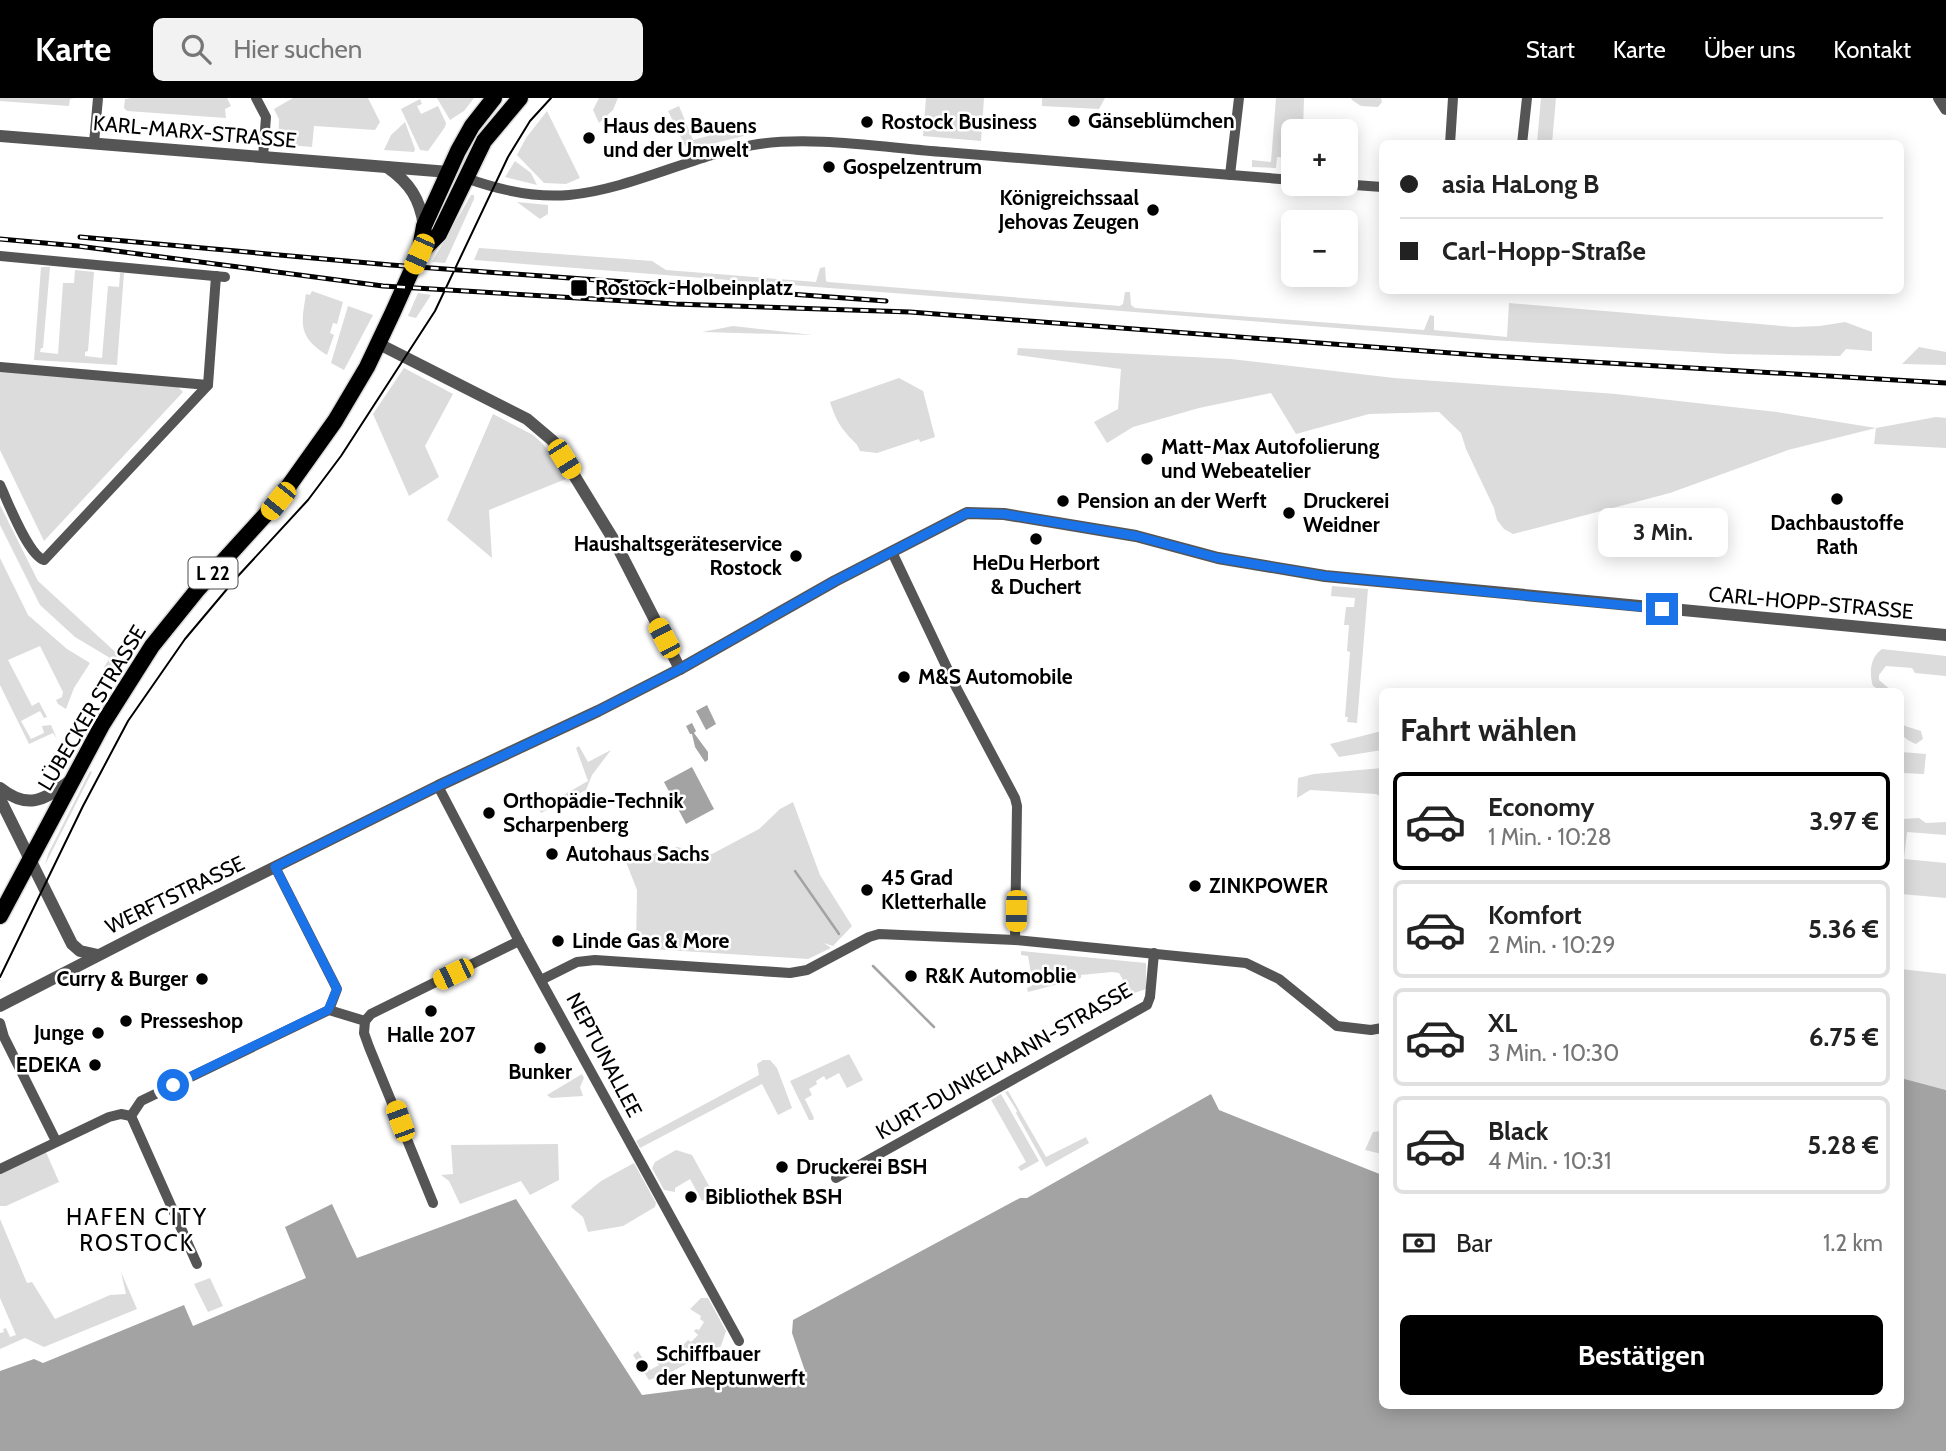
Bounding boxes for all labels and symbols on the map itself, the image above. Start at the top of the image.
place label: Gänseblümchen [1088,108,1234,133]
place label: Rostock Business [881,109,1037,134]
street label: KARL-MARX-STRASSE [92,110,298,153]
place label: Haus des Bauens und der Umwelt [603,113,757,162]
marker: Gänseblümchen [1066,113,1082,129]
marker: Rostock Business [859,114,875,130]
marker: Haus des Bauens und der Umwelt [581,130,597,146]
place label: Gospelzentrum [843,154,982,179]
marker: Gospelzentrum [821,159,837,175]
place label: Königreichssaal Jehovas Zeugen [998,185,1139,234]
marker: Königreichssaal Jehovas Zeugen [1145,202,1161,218]
car [401,231,438,277]
place label: Rostock-Holbeinplatz [595,275,793,300]
marker: Rostock-Holbeinplatz [569,278,589,298]
place label: Matt-Max Autofolierung und Webeatelier [1161,434,1380,483]
car [544,436,585,482]
marker: Matt-Max Autofolierung und Webeatelier [1139,451,1155,467]
car [257,478,300,524]
place label: Pension an der Werft [1077,488,1267,513]
place label: Druckerei Weidner [1303,488,1389,537]
marker: Dachbaustoffe Rath [1829,491,1845,507]
marker: Pension an der Werft [1055,493,1071,509]
marker: Druckerei Weidner [1281,505,1297,521]
callout: 3 Min. [1597,508,1727,556]
place label: Dachbaustoffe Rath [1770,510,1904,559]
place label: Haushaltsgeräteservice Rostock [574,531,783,580]
marker: HeDu Herbort & Duchert [1028,531,1044,547]
marker: Haushaltsgeräteservice Rostock [788,548,804,564]
place label: HeDu Herbort & Duchert [972,550,1100,599]
road number: L 22 [188,558,238,588]
street label: CARL-HOPP-STRASSE [1708,581,1915,624]
route end [1646,593,1678,625]
car [645,615,684,661]
street label: LÜBECKER STRASSE [32,621,151,795]
place label: M&S Automobile [918,664,1073,689]
marker: M&S Automobile [896,669,912,685]
place label: Orthopädie-Technik Scharpenberg [503,788,684,837]
marker: Orthopädie-Technik Scharpenberg [481,805,497,821]
place label: Autohaus Sachs [566,841,709,866]
marker: Autohaus Sachs [544,846,560,862]
street label: WERFTSTRASSE [101,850,248,939]
place label: 45 Grad Kletterhalle [881,865,987,914]
place label: ZINKPOWER [1209,873,1328,898]
marker: ZINKPOWER [1187,878,1203,894]
marker: 45 Grad Kletterhalle [859,882,875,898]
car [1006,890,1027,932]
place label: Linde Gas & More [572,928,729,953]
marker: Linde Gas & More [550,933,566,949]
car [430,955,477,993]
place label: R&K Automoblie [925,963,1077,988]
place label: Curry & Burger [56,966,188,991]
marker: R&K Automoblie [903,968,919,984]
marker: Curry & Burger [194,971,210,987]
street label: KURT-DUNKELMANN-STRASSE [871,977,1136,1144]
street label: NEPTUNALLEE [561,988,648,1121]
marker: Halle 207 [423,1003,439,1019]
place label: Presseshop [140,1008,243,1033]
marker: Presseshop [118,1013,134,1029]
place label: Junge [33,1020,84,1045]
place label: Halle 207 [387,1022,476,1047]
marker: Junge [90,1025,106,1041]
marker: Bunker [532,1040,548,1056]
place label: EDEKA [16,1052,82,1077]
marker: EDEKA [87,1057,103,1073]
place label: Bunker [508,1059,572,1084]
route start [157,1069,189,1101]
car [383,1098,418,1144]
place label: Druckerei BSH [796,1154,928,1179]
marker: Druckerei BSH [774,1159,790,1175]
place label: Bibliothek BSH [705,1184,843,1209]
marker: Bibliothek BSH [683,1189,699,1205]
district label: HAFEN CITY ROSTOCK [66,1203,208,1257]
place label: Schiffbauer der Neptunwerft [656,1341,805,1390]
marker: Schiffbauer der Neptunwerft [634,1358,650,1374]

